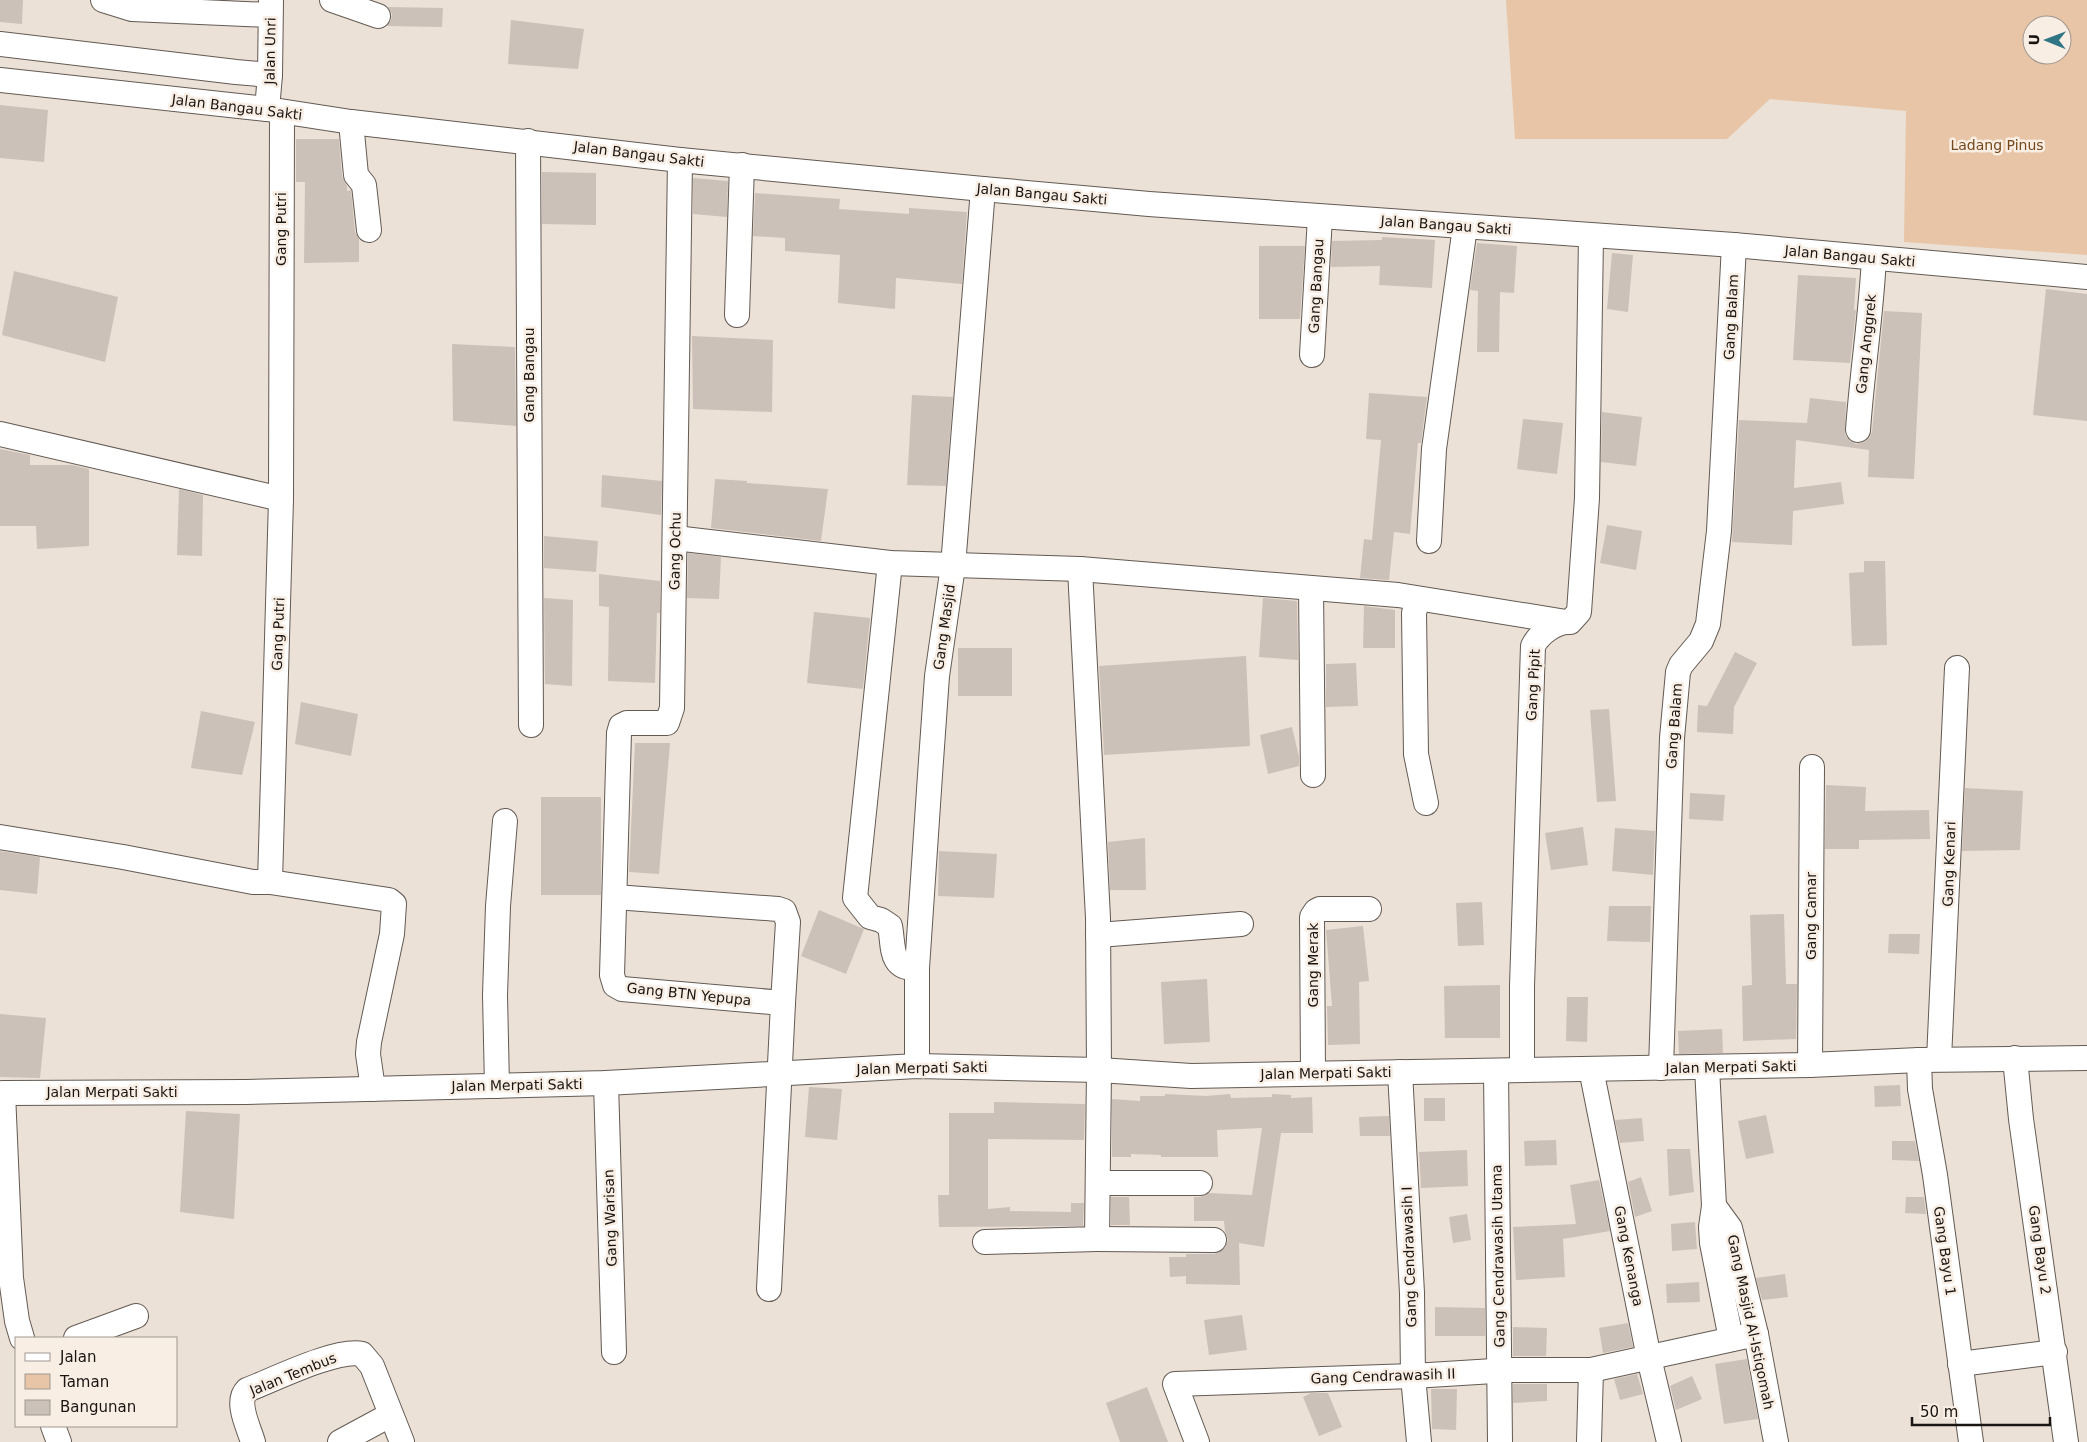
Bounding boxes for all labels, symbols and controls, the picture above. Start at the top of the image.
north arrow [2022,15,2072,65]
street label: Jalan Unri [261,17,279,86]
text: U [2026,34,2042,46]
street label: Jalan Bangau Sakti [170,91,303,123]
park label: Ladang Pinus [1950,137,2044,153]
street label: Jalan Bangau Sakti [572,138,705,170]
street label: Jalan Bangau Sakti [975,180,1108,208]
street label: Gang Putri [273,192,289,266]
street label: Jalan Bangau Sakti [1379,212,1512,238]
street label: Gang Bangau [1306,238,1326,334]
street label: Jalan Bangau Sakti [1783,242,1916,270]
street label: Gang Balam [1721,274,1741,360]
street label: Gang Anggrek [1853,293,1879,395]
street label: Gang Bangau [521,327,537,423]
street label: Gang Ochu [666,512,684,590]
street label: Gang Masjid [930,583,958,671]
street label: Gang Putri [269,597,287,671]
street label: Gang Pipit [1523,648,1543,721]
street label: Gang Balam [1663,683,1685,769]
street label: Gang Kenari [1940,821,1958,907]
street label: Gang Camar [1803,872,1819,960]
street label: Gang Merak [1305,922,1321,1007]
street label: Gang BTN Yepupa [626,979,752,1009]
street label: Jalan Merpati Sakti [1664,1058,1797,1076]
street label: Jalan Merpati Sakti [855,1059,988,1077]
street label: Jalan Merpati Sakti [1259,1064,1392,1082]
street label: Jalan Merpati Sakti [450,1076,583,1094]
street label: Jalan Merpati Sakti [45,1084,178,1100]
street label: Gang Cendrawasih Utama [1488,1164,1508,1348]
street label: Gang Warisan [600,1169,620,1267]
street label: Gang Cendrawasih I [1399,1186,1419,1328]
street label: Gang Kenanga [1611,1204,1647,1308]
street label: Gang Bayu 2 [2026,1204,2054,1296]
street label: Gang Bayu 1 [1931,1205,1959,1297]
street label: Gang Masjid Al-Istiqomah [1725,1233,1777,1411]
legend [15,1337,178,1427]
text: Jalan [59,1348,96,1366]
street label: Jalan Tembus [246,1349,339,1399]
street label: Gang Cendrawasih II [1310,1365,1456,1387]
text: Taman [59,1373,109,1391]
scale bar [1912,1394,2050,1426]
text: Bangunan [60,1398,136,1416]
text: 50 m [1920,1403,1958,1421]

